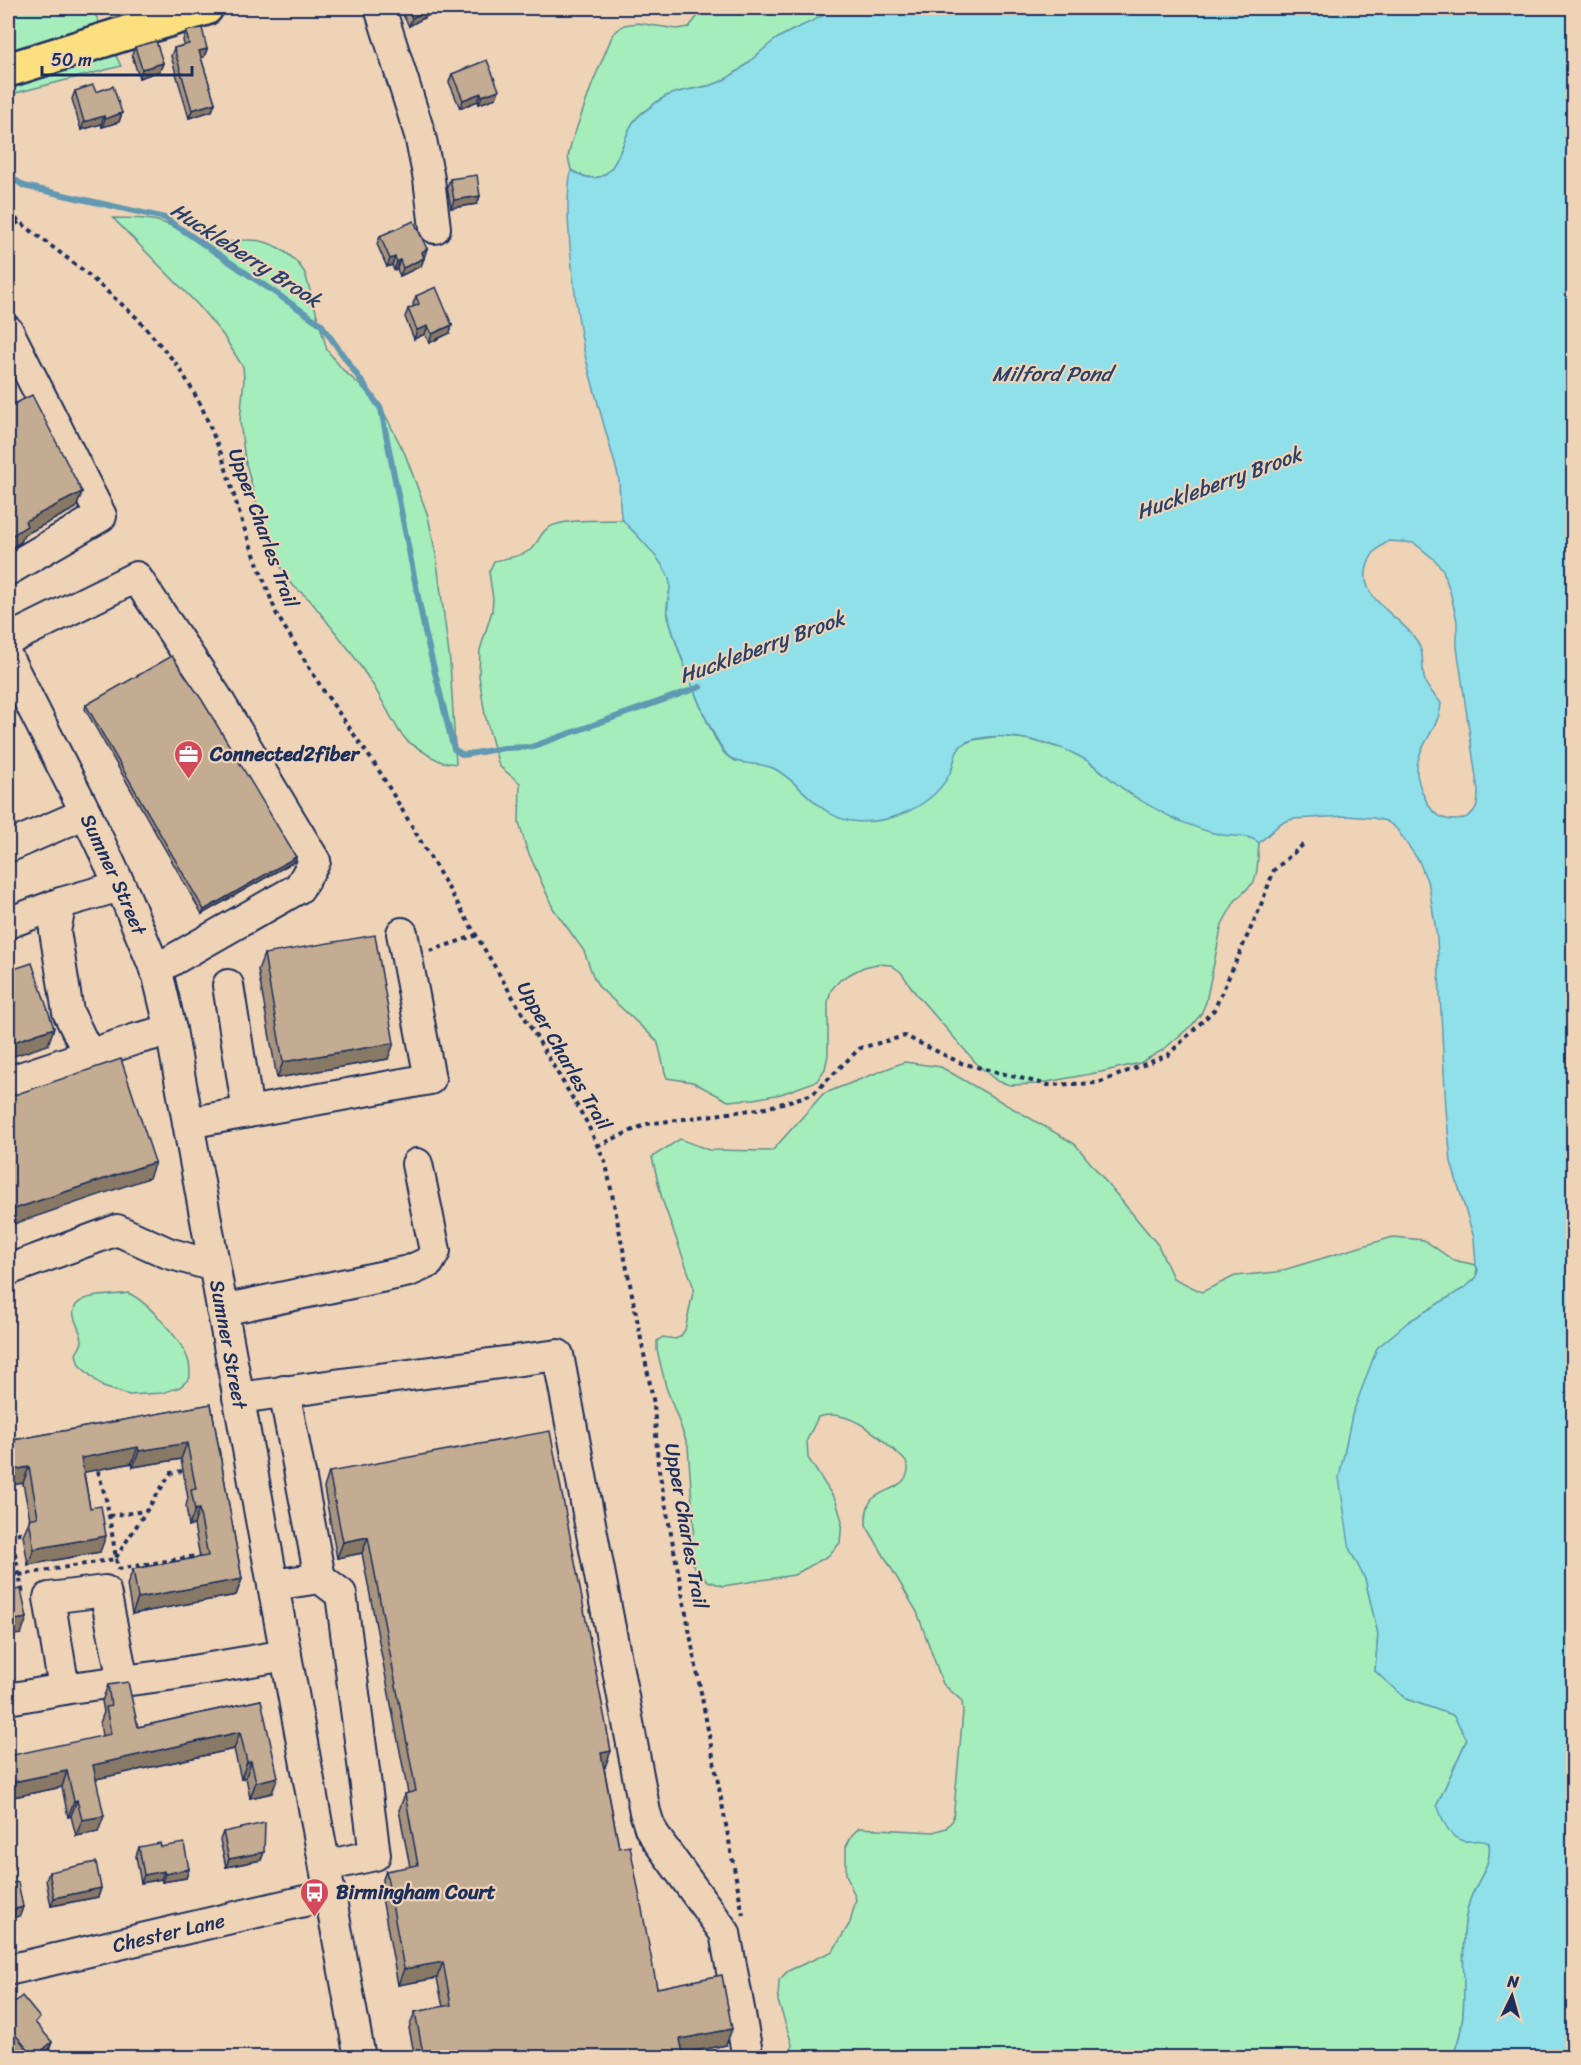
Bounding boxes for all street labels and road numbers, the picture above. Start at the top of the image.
street label: Upper Charles Trail [218,443,308,613]
street label: Sumner Street [71,807,157,941]
street label: Upper Charles Trail [507,975,621,1138]
street label: Sumner Street [200,1277,258,1413]
street label: Upper Charles Trail [654,1440,718,1612]
street label: Chester Lane [109,1903,228,1963]

